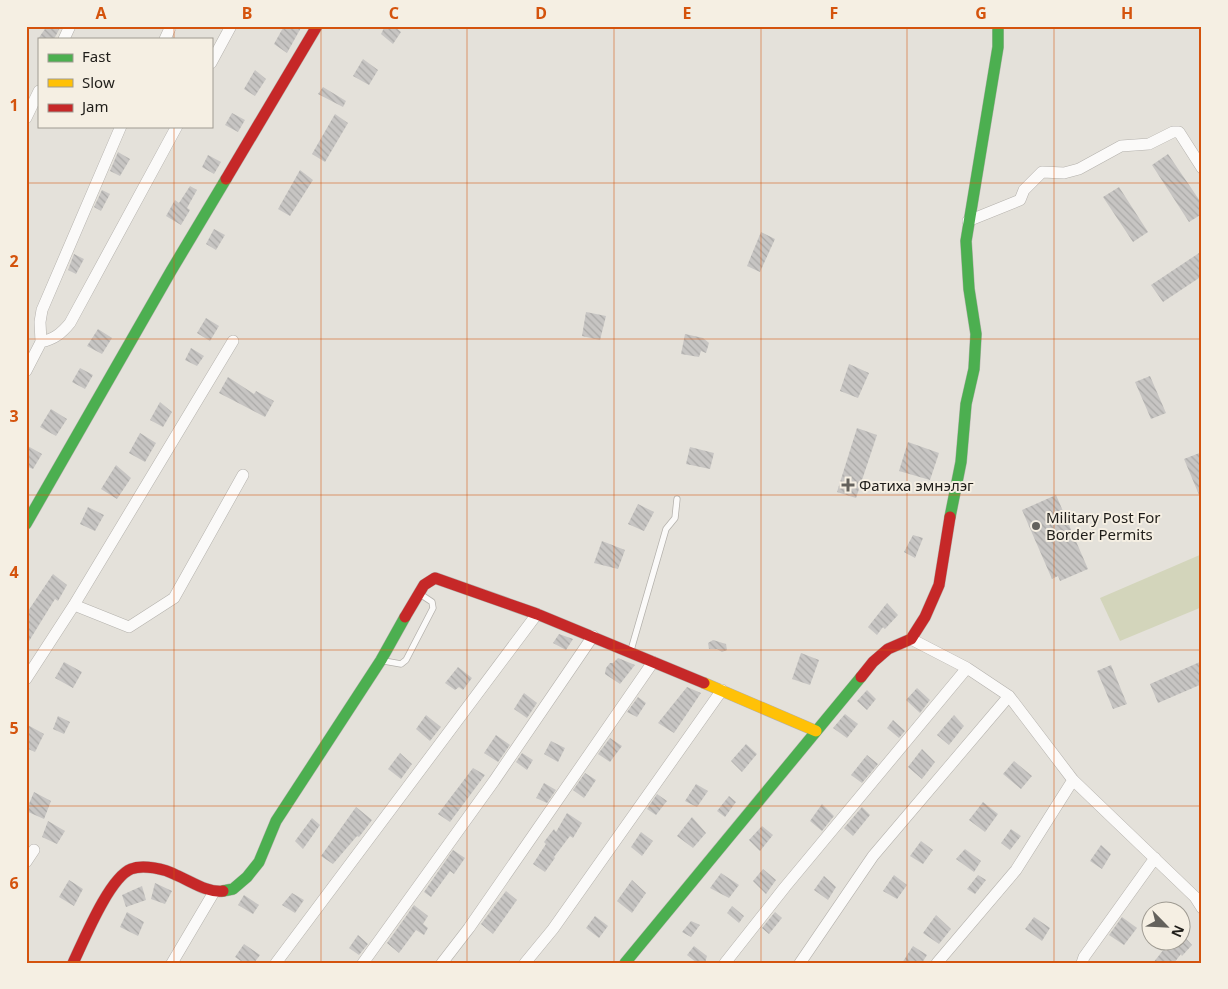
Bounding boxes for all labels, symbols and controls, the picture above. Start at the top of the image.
text: A [95,2,107,24]
text: B [242,2,252,24]
text: C [389,2,399,24]
text: D [535,2,547,24]
text: E [683,2,692,24]
text: F [830,2,838,24]
text: G [975,2,987,24]
text: H [1121,2,1133,24]
legend [38,38,212,128]
text: Fast [82,46,111,66]
text: Slow [82,72,115,92]
text: 1 [9,94,19,116]
text: Jam [80,96,109,116]
text: 2 [9,250,19,272]
text: 3 [9,405,19,427]
place label: Фатиха эмнэлэг [859,475,974,495]
marker: Фатиха эмнэлэг [841,478,855,492]
place label: Military Post For Border Permits [1046,507,1161,544]
marker: Military Post For Border Permits [1030,520,1042,532]
text: 4 [9,561,19,583]
text: 5 [9,717,19,739]
text: 6 [9,872,19,894]
north arrow [1140,902,1190,952]
text: N [1167,922,1189,941]

